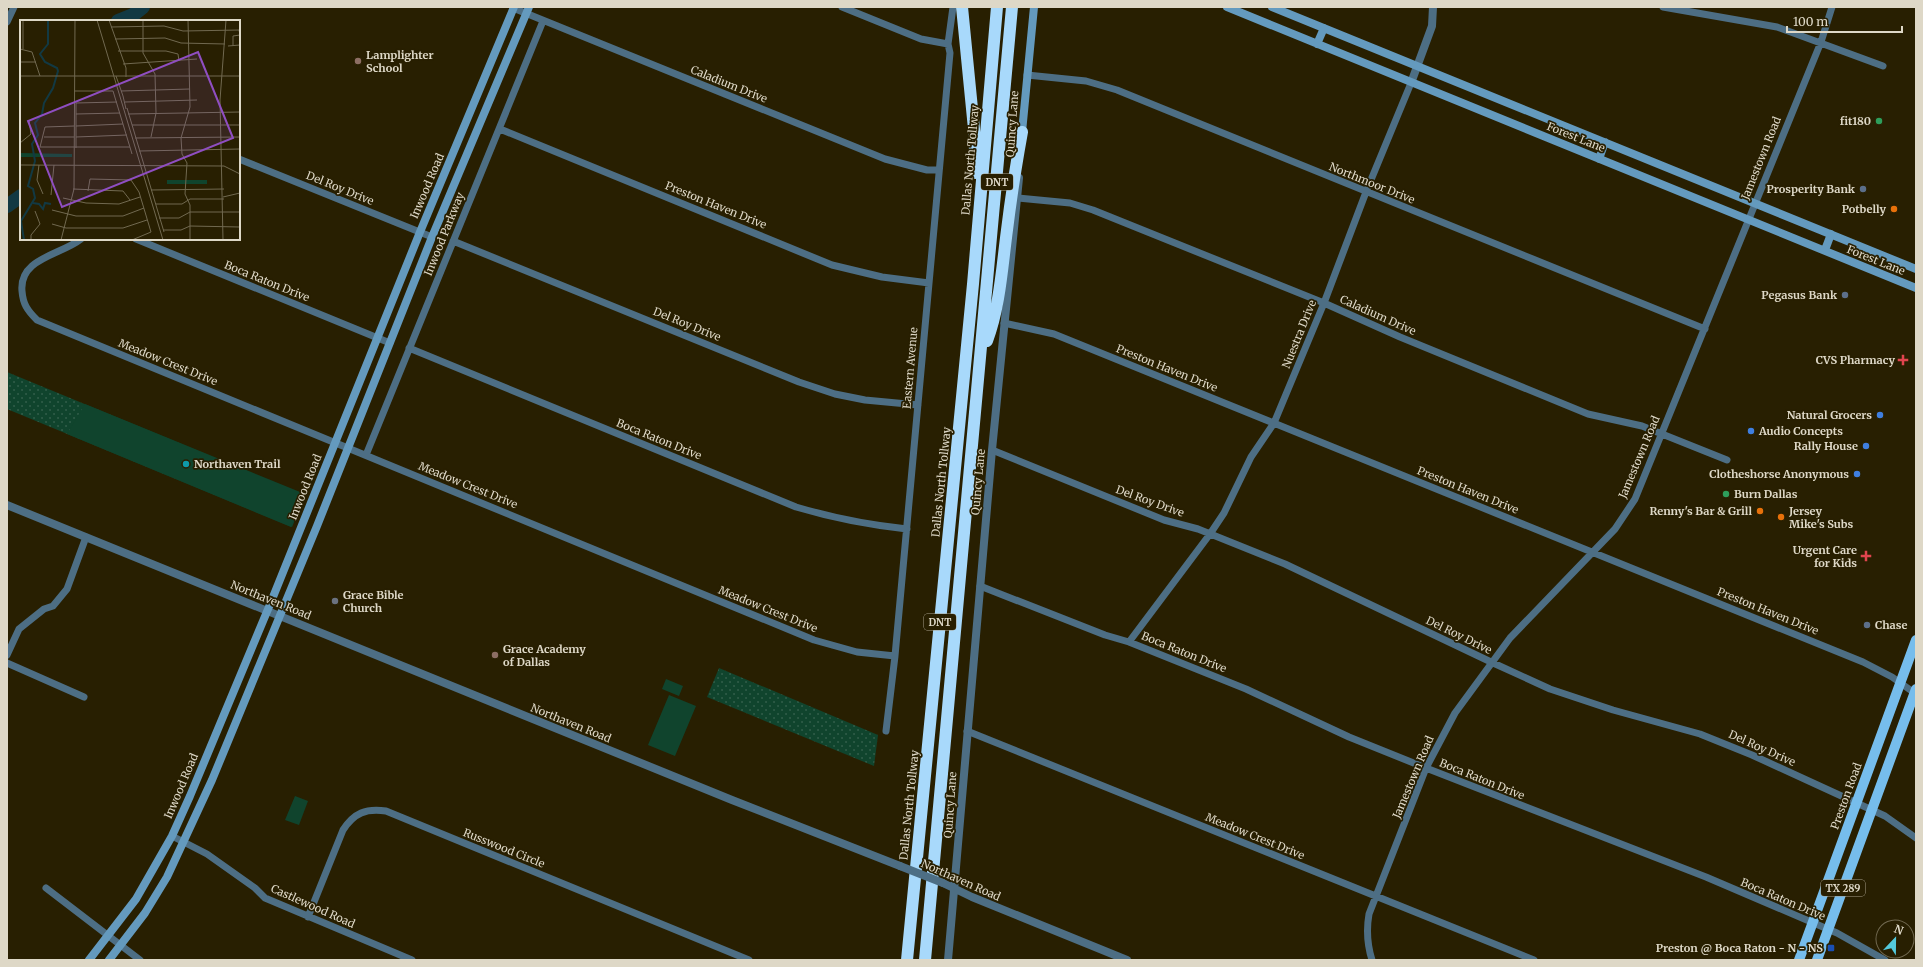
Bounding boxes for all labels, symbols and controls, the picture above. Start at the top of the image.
scale bar [1787,8,1902,34]
text: 100 m [1793,14,1828,29]
inset map [20,20,240,240]
place label: Lamplighter School [366,48,434,75]
marker: Lamplighter School [353,56,363,66]
street label: Caladium Drive [689,62,770,106]
street label: Quincy Lane [1003,90,1021,158]
street label: Dallas North Tollway [958,104,982,216]
street label: Jamestown Road [1738,114,1784,203]
place label: fit180 [1840,114,1871,128]
marker: fit180 [1874,116,1884,126]
street label: Forest Lane [1545,119,1607,155]
street label: Inwood Road [407,151,447,221]
street label: Northmoor Drive [1327,159,1417,207]
street label: Del Roy Drive [304,168,376,208]
road number: DNT [981,174,1013,190]
street label: Preston Haven Drive [663,178,769,232]
place label: Prosperity Bank [1767,182,1856,196]
marker: Prosperity Bank [1858,184,1868,194]
street label: Inwood Parkway [421,190,467,278]
place label: Potbelly [1842,202,1886,216]
marker: Potbelly [1889,204,1899,214]
street label: Forest Lane [1845,242,1907,278]
street label: Boca Raton Drive [222,257,312,305]
place label: Pegasus Bank [1761,288,1838,302]
marker: Pegasus Bank [1840,290,1850,300]
street label: Caladium Drive [1338,292,1418,338]
street label: Nuestra Drive [1279,297,1319,370]
street label: Del Roy Drive [651,304,723,344]
street label: Eastern Avenue [899,326,921,409]
street label: Meadow Crest Drive [116,336,220,388]
street label: Preston Haven Drive [1114,341,1220,395]
place label: CVS Pharmacy [1816,353,1895,367]
marker: CVS Pharmacy [1898,355,1908,365]
place label: Natural Grocers [1787,408,1872,422]
marker: Natural Grocers [1875,410,1885,420]
street label: Jamestown Road [1615,413,1663,501]
street label: Boca Raton Drive [614,415,704,463]
place label: Audio Concepts [1758,424,1843,438]
street label: Dallas North Tollway [928,426,954,538]
marker: Audio Concepts [1746,426,1756,436]
place label: Rally House [1794,439,1858,453]
marker: Rally House [1861,441,1871,451]
street label: Quincy Lane [968,448,988,516]
street label: Inwood Road [285,452,325,522]
place label: Northaven Trail [194,457,281,471]
marker: Northaven Trail [181,459,191,469]
street label: Meadow Crest Drive [416,459,520,511]
street label: Preston Haven Drive [1415,463,1521,517]
place label: Clotheshorse Anonymous [1709,467,1849,481]
marker: Clotheshorse Anonymous [1852,469,1862,479]
street label: Del Roy Drive [1114,482,1186,520]
place label: Burn Dallas [1734,487,1798,501]
marker: Burn Dallas [1721,489,1731,499]
place label: Renny's Bar & Grill [1649,504,1752,518]
place label: Jersey Mike's Subs [1788,504,1853,531]
marker: Renny's Bar & Grill [1755,506,1765,516]
marker: Jersey Mike's Subs [1776,512,1786,522]
place label: Urgent Care for Kids [1793,543,1857,570]
marker: Urgent Care for Kids [1860,550,1872,562]
street label: Northaven Road [229,577,314,623]
street label: Meadow Crest Drive [716,583,820,635]
street label: Preston Haven Drive [1715,584,1821,638]
place label: Grace Bible Church [343,588,404,615]
marker: Grace Bible Church [330,596,340,606]
street label: Del Roy Drive [1424,613,1495,657]
road number: DNT [924,614,956,630]
place label: Chase [1875,618,1907,632]
marker: Chase [1862,620,1872,630]
street label: Boca Raton Drive [1139,628,1229,676]
place label: Grace Academy of Dallas [503,642,586,669]
marker: Grace Academy of Dallas [490,650,500,660]
street label: Northaven Road [529,700,614,746]
street label: Del Roy Drive [1726,727,1798,769]
street label: Jamestown Road [1389,733,1437,821]
street label: Dallas North Tollway [896,749,922,861]
street label: Inwood Road [161,751,201,821]
street label: Boca Raton Drive [1437,755,1527,803]
street label: Preston Road [1827,760,1865,831]
street label: Quincy Lane [941,771,959,839]
street label: Meadow Crest Drive [1203,810,1307,862]
street label: Russwood Circle [461,825,547,871]
street label: Northaven Road [919,856,1003,904]
street label: Boca Raton Drive [1738,875,1828,923]
road number: TX 289 [1821,880,1865,896]
street label: Castlewood Road [269,881,358,931]
north arrow [1875,919,1915,959]
text: N [1892,922,1906,938]
place label: Preston @ Boca Raton - N - NS [1656,941,1823,955]
marker: Preston @ Boca Raton - N - NS [1826,943,1836,953]

